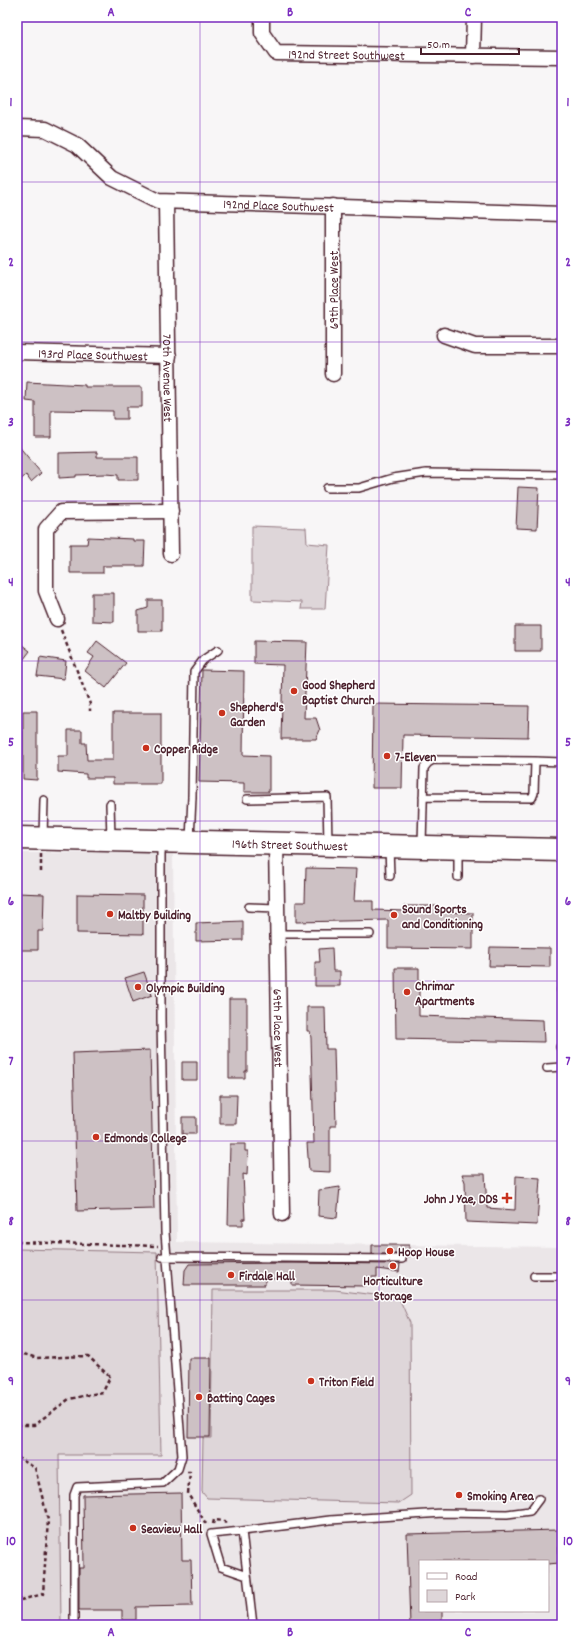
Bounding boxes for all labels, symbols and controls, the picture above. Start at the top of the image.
text: A [107,4,115,23]
text: B [287,4,293,23]
text: C [465,4,472,23]
scale bar [421,30,519,56]
text: 50 m [427,37,450,54]
street label: 192nd Street Southwest [288,46,405,67]
text: 1 [10,94,13,113]
text: 1 [567,94,570,113]
street label: 192nd Place Southwest [223,196,335,219]
street label: 69th Place West [326,251,345,329]
text: 2 [8,254,14,273]
text: 2 [565,254,571,273]
street label: 70th Avenue West [156,334,176,422]
street label: 193rd Place Southwest [38,346,148,367]
text: 3 [8,414,14,433]
text: 3 [565,414,571,433]
text: 4 [8,574,14,593]
text: 4 [565,574,571,593]
place label: Good Shepherd Baptist Church [302,677,375,711]
marker: Good Shepherd Baptist Church [289,686,299,696]
place label: Shepherd's Garden [230,699,285,733]
marker: Shepherd's Garden [217,708,227,718]
text: 5 [8,734,14,753]
text: 5 [565,734,571,753]
place label: Copper Ridge [154,741,218,760]
marker: Copper Ridge [141,743,151,753]
place label: 7-Eleven [395,749,436,768]
marker: 7-Eleven [382,751,392,761]
street label: 196th Street Southwest [232,836,348,857]
text: 6 [8,893,15,912]
text: 6 [565,893,572,912]
place label: Sound Sports and Conditioning [402,901,483,935]
place label: Maltby Building [118,907,191,926]
marker: Maltby Building [105,909,115,919]
marker: Sound Sports and Conditioning [389,910,399,920]
place label: Chrimar Apartments [415,978,475,1012]
place label: Olympic Building [146,980,225,999]
marker: Olympic Building [133,982,143,992]
marker: Chrimar Apartments [402,987,412,997]
street label: 69th Place West [266,989,287,1068]
text: 7 [9,1053,14,1072]
text: 7 [566,1053,571,1072]
place label: Edmonds College [104,1130,187,1149]
marker: Edmonds College [91,1132,101,1142]
place label: John J Yae, DDS [424,1191,498,1210]
marker: John J Yae, DDS [501,1192,513,1204]
text: 8 [8,1213,14,1232]
text: 8 [565,1213,571,1232]
place label: Hoop House [398,1244,455,1263]
marker: Hoop House [385,1246,395,1256]
marker: Horticulture Storage [388,1261,398,1271]
place label: Firdale Hall [239,1268,296,1287]
marker: Firdale Hall [226,1270,236,1280]
place label: Horticulture Storage [363,1273,423,1307]
text: 9 [8,1373,14,1392]
text: 9 [565,1373,571,1392]
place label: Triton Field [319,1374,374,1393]
marker: Triton Field [306,1376,316,1386]
place label: Batting Cages [207,1390,276,1409]
marker: Batting Cages [194,1392,204,1402]
place label: Smoking Area [467,1488,534,1507]
marker: Smoking Area [454,1490,464,1500]
place label: Seaview Hall [141,1521,203,1540]
marker: Seaview Hall [128,1523,138,1533]
text: 10 [6,1533,16,1552]
text: 10 [563,1533,573,1552]
legend [419,1560,549,1612]
text: Road [455,1569,477,1586]
text: Park [455,1589,476,1606]
text: A [107,1624,115,1642]
text: B [287,1624,293,1642]
text: C [465,1624,472,1642]

